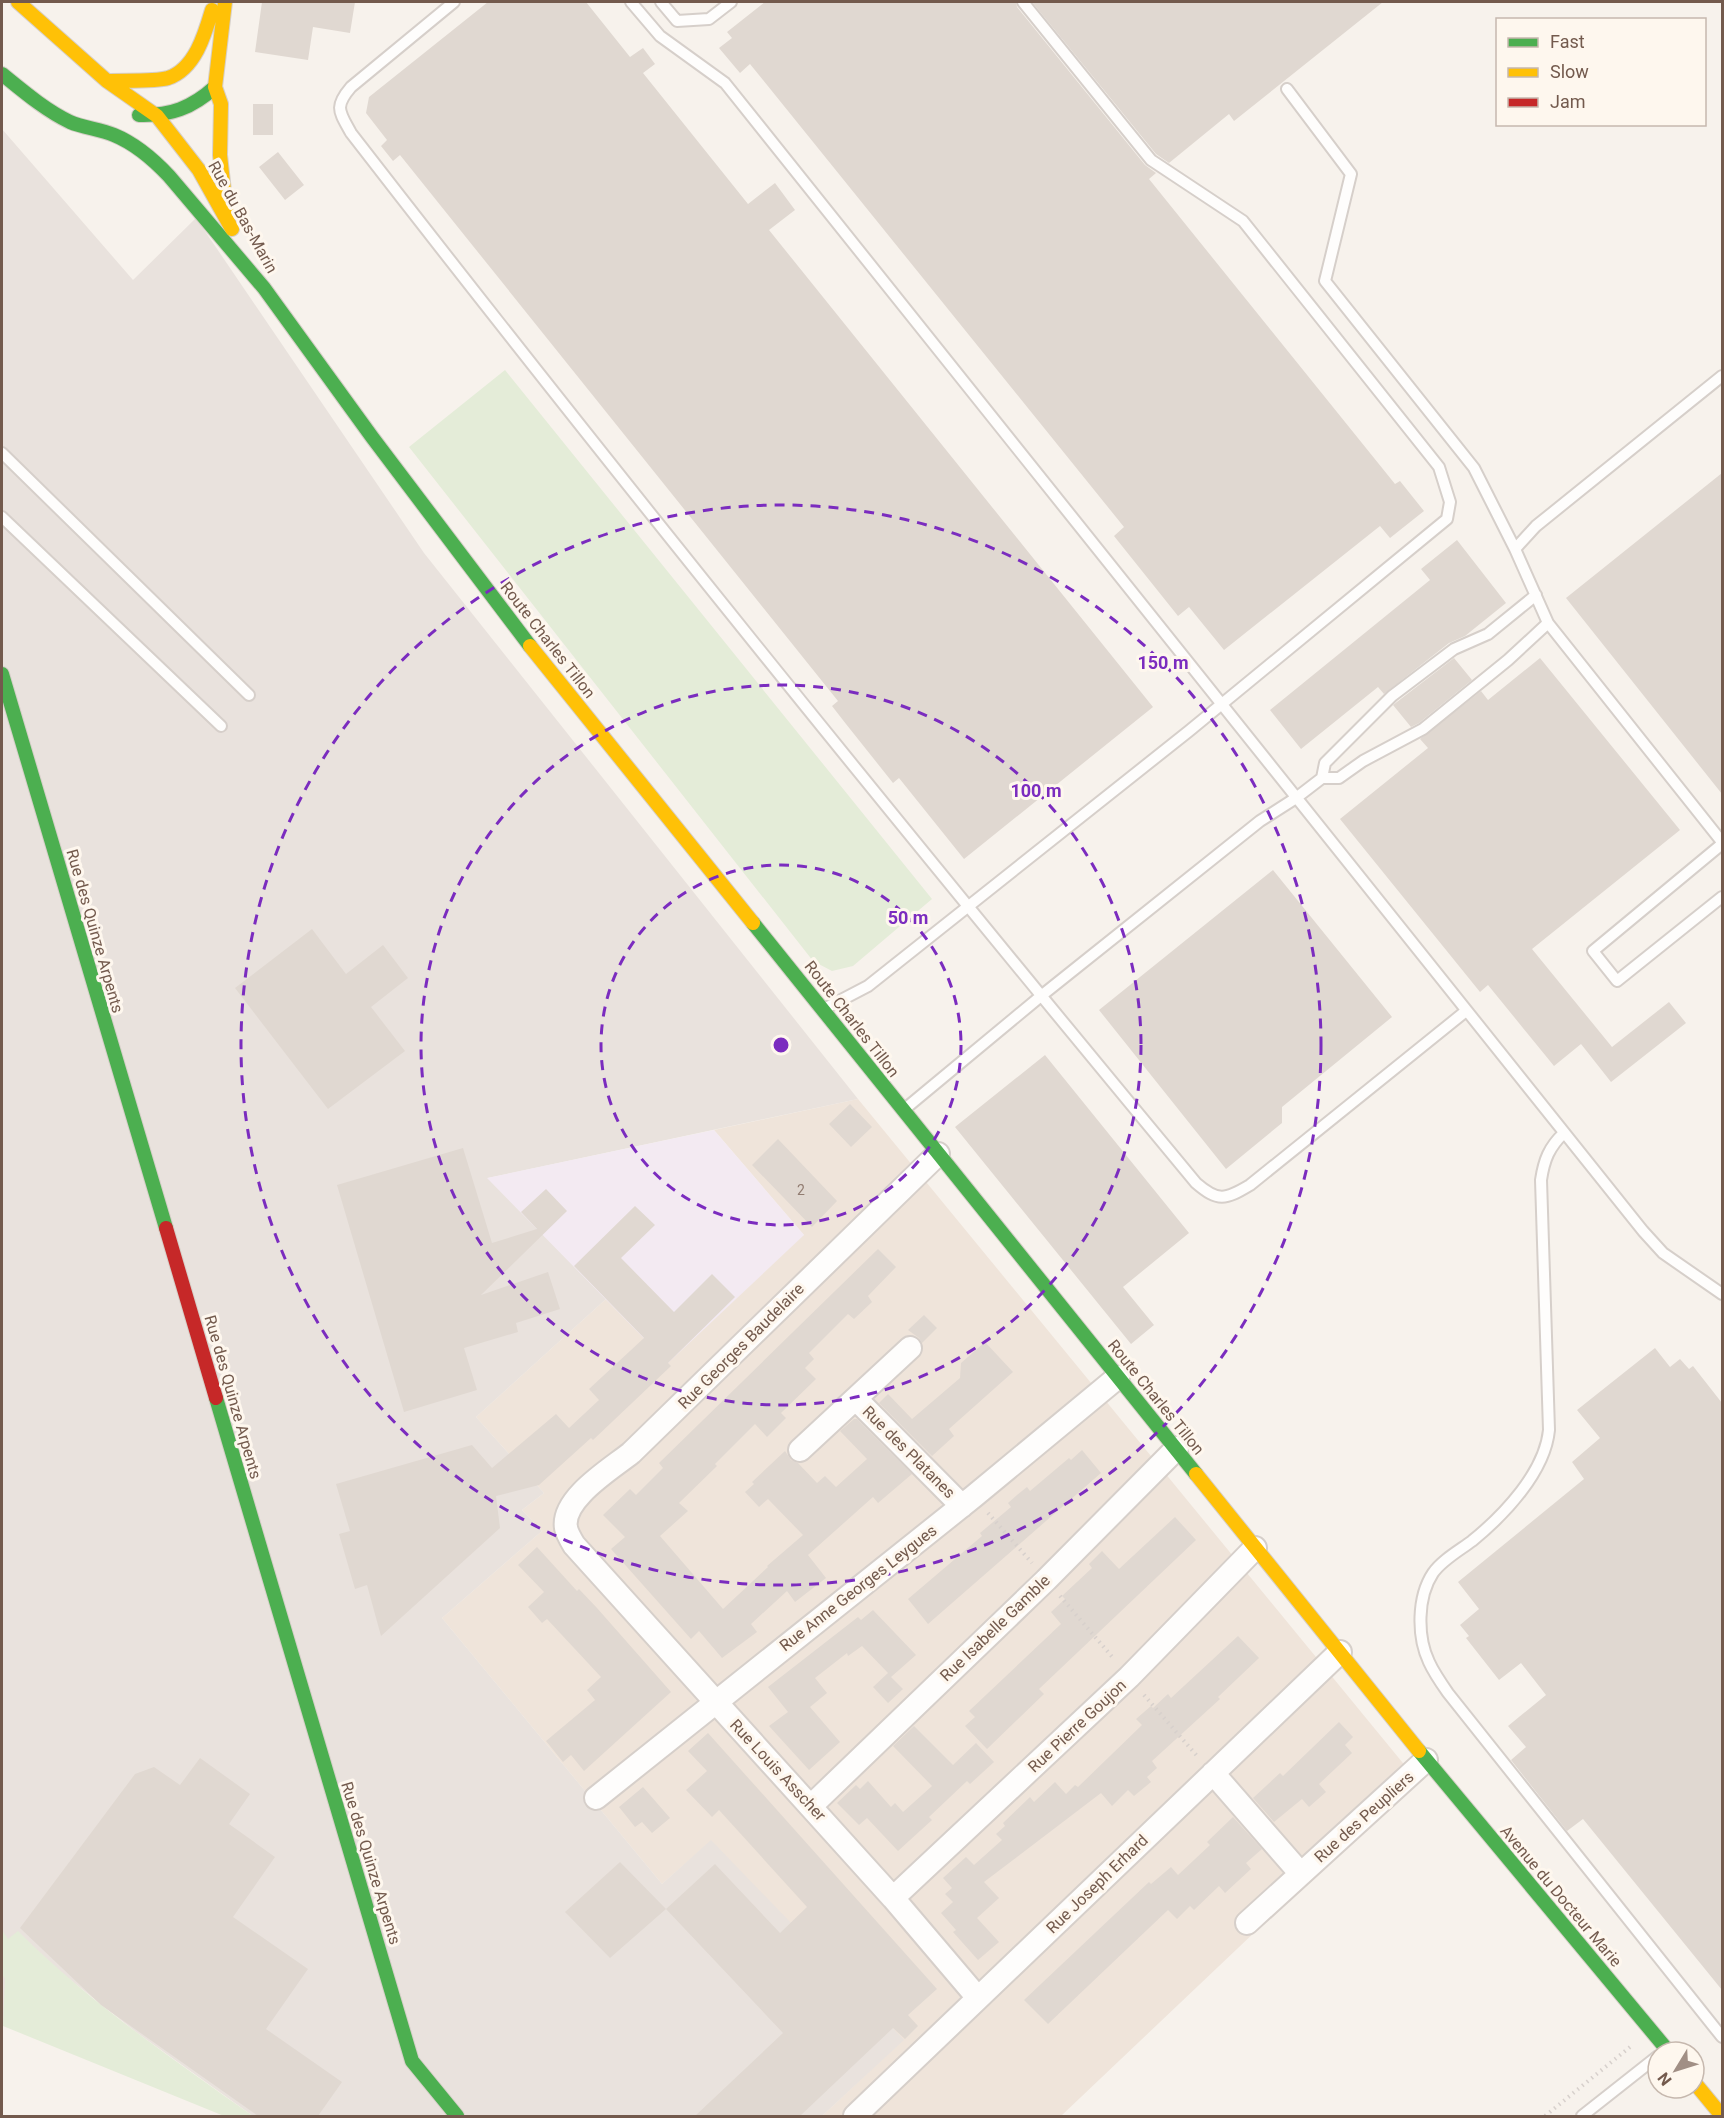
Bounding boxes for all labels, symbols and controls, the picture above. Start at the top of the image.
legend [1496,18,1706,126]
text: Fast [1550,31,1585,52]
text: Slow [1550,61,1589,82]
text: Jam [1550,91,1586,112]
street label: Rue du Bas-Marin [204,158,282,276]
street label: Route Charles Tillon [497,578,599,702]
text: 150 m [1137,652,1189,673]
text: 100 m [1010,780,1062,801]
street label: Rue des Quinze Arpents [63,847,127,1015]
text: 50 m [888,907,928,928]
street label: Route Charles Tillon [801,957,903,1081]
centre of rings [771,1035,791,1055]
house number: 2 [797,1182,805,1198]
street label: Rue Georges Baudelaire [674,1279,808,1413]
street label: Rue des Quinze Arpents [201,1313,265,1481]
street label: Route Charles Tillon [1104,1336,1208,1458]
street label: Rue des Platanes [859,1402,959,1502]
street label: Rue Anne Georges Leygues [776,1521,940,1655]
street label: Rue Isabelle Gamble [936,1571,1054,1685]
street label: Rue Pierre Goujon [1024,1676,1130,1776]
street label: Rue Louis Asscher [726,1715,830,1825]
street label: Rue des Peupliers [1310,1767,1418,1867]
street label: Rue des Quinze Arpents [337,1779,405,1947]
street label: Avenue du Docteur Marie [1496,1822,1626,1970]
street label: Rue Joseph Erhard [1042,1831,1152,1937]
north arrow [1646,2040,1706,2100]
text: N [1654,2069,1676,2089]

